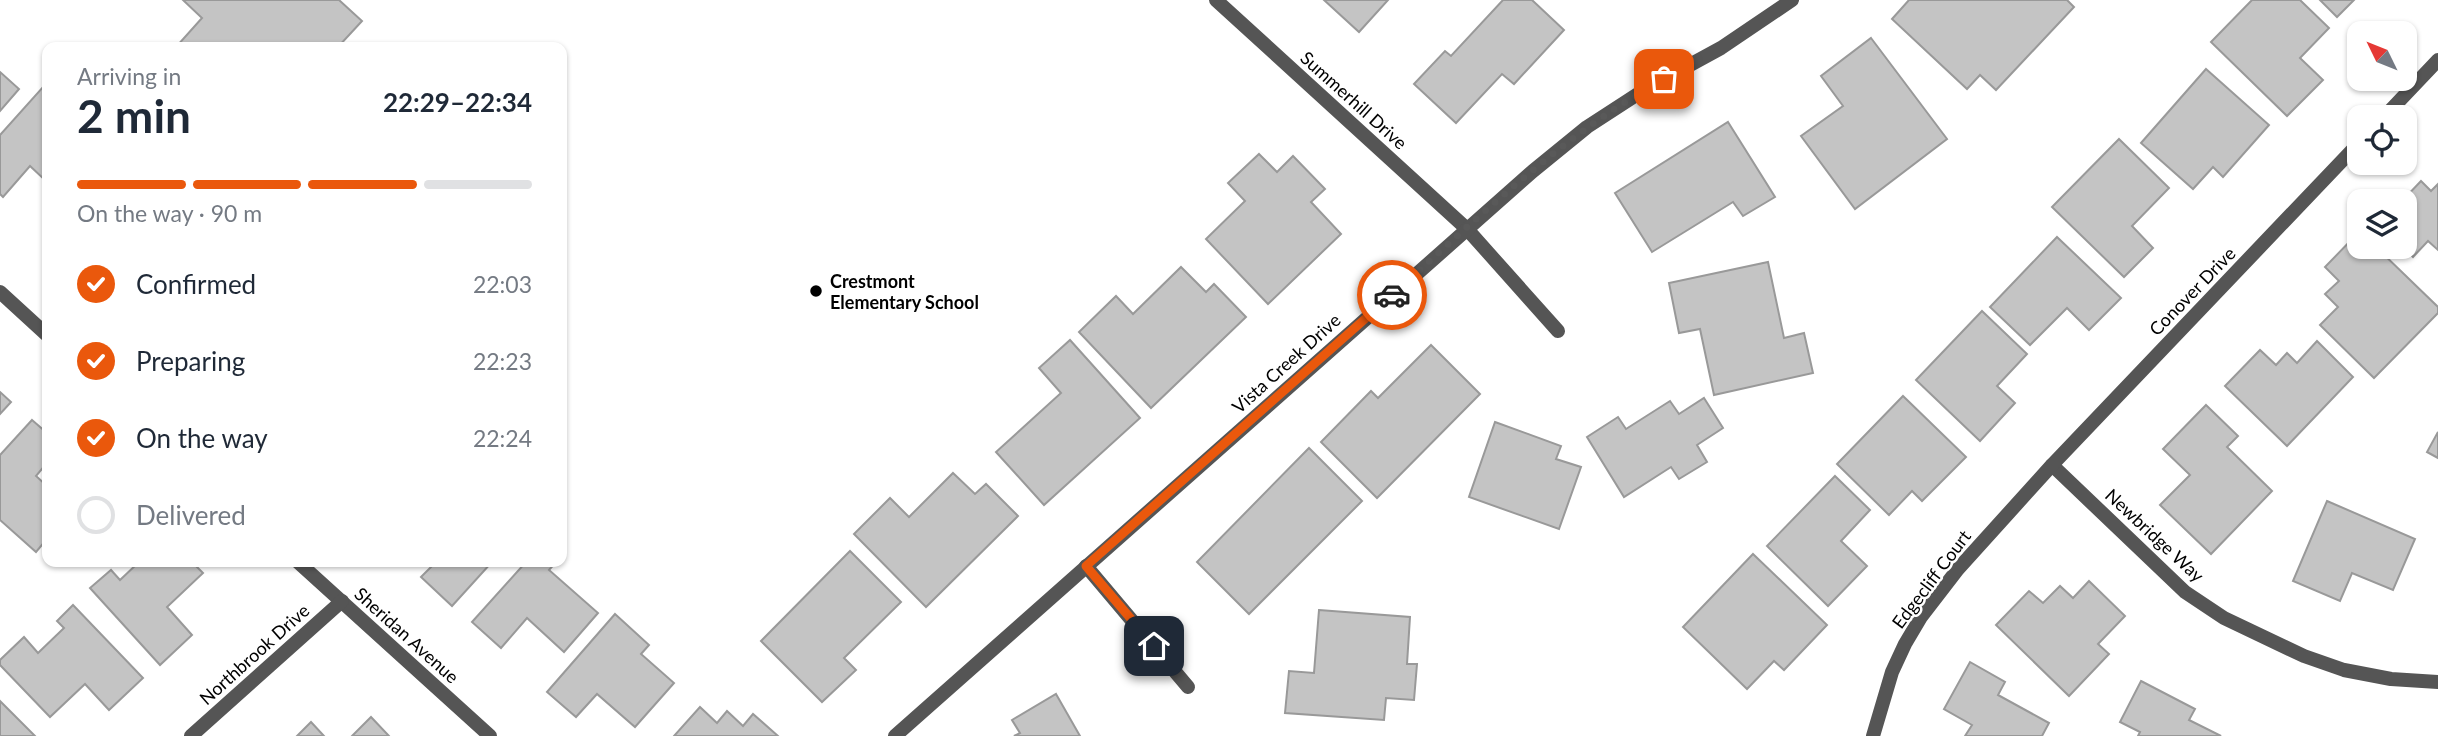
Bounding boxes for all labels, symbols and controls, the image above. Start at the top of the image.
north arrow [2347,21,2417,91]
map controls [2347,21,2417,259]
street label: Summerhill Drive [1296,46,1412,154]
pin [1634,49,1694,109]
icon: bag [1645,60,1683,98]
text: Arriving in [77,62,181,90]
text: 22:29–22:34 [383,86,532,118]
text: 2 min [77,88,191,143]
button: locate [2347,105,2417,175]
button: layers [2347,189,2417,259]
text: On the way · 90 m [77,199,262,227]
street label: Conover Drive [2144,242,2240,340]
courier [1357,260,1427,330]
icon: check [77,265,115,303]
text: Confirmed [136,268,256,300]
text: 22:03 [473,270,532,298]
place label: Crestmont Elementary School [830,270,979,313]
icon: car [1373,276,1411,314]
marker: Crestmont Elementary School [808,283,824,299]
street label: Vista Creek Drive [1227,309,1345,417]
icon: check [77,342,115,380]
text: Preparing [136,345,245,377]
text: 22:23 [473,347,532,375]
icon: check [77,419,115,457]
text: On the way [136,422,268,454]
text: 22:24 [473,424,532,452]
street label: Newbridge Way [2101,484,2209,587]
text: Delivered [136,499,246,531]
street label: Edgecliff Court [1887,525,1975,632]
street label: Sheridan Avenue [350,582,464,688]
street label: Northbrook Drive [195,599,313,709]
pin [1124,616,1184,676]
icon: home [1135,627,1173,665]

